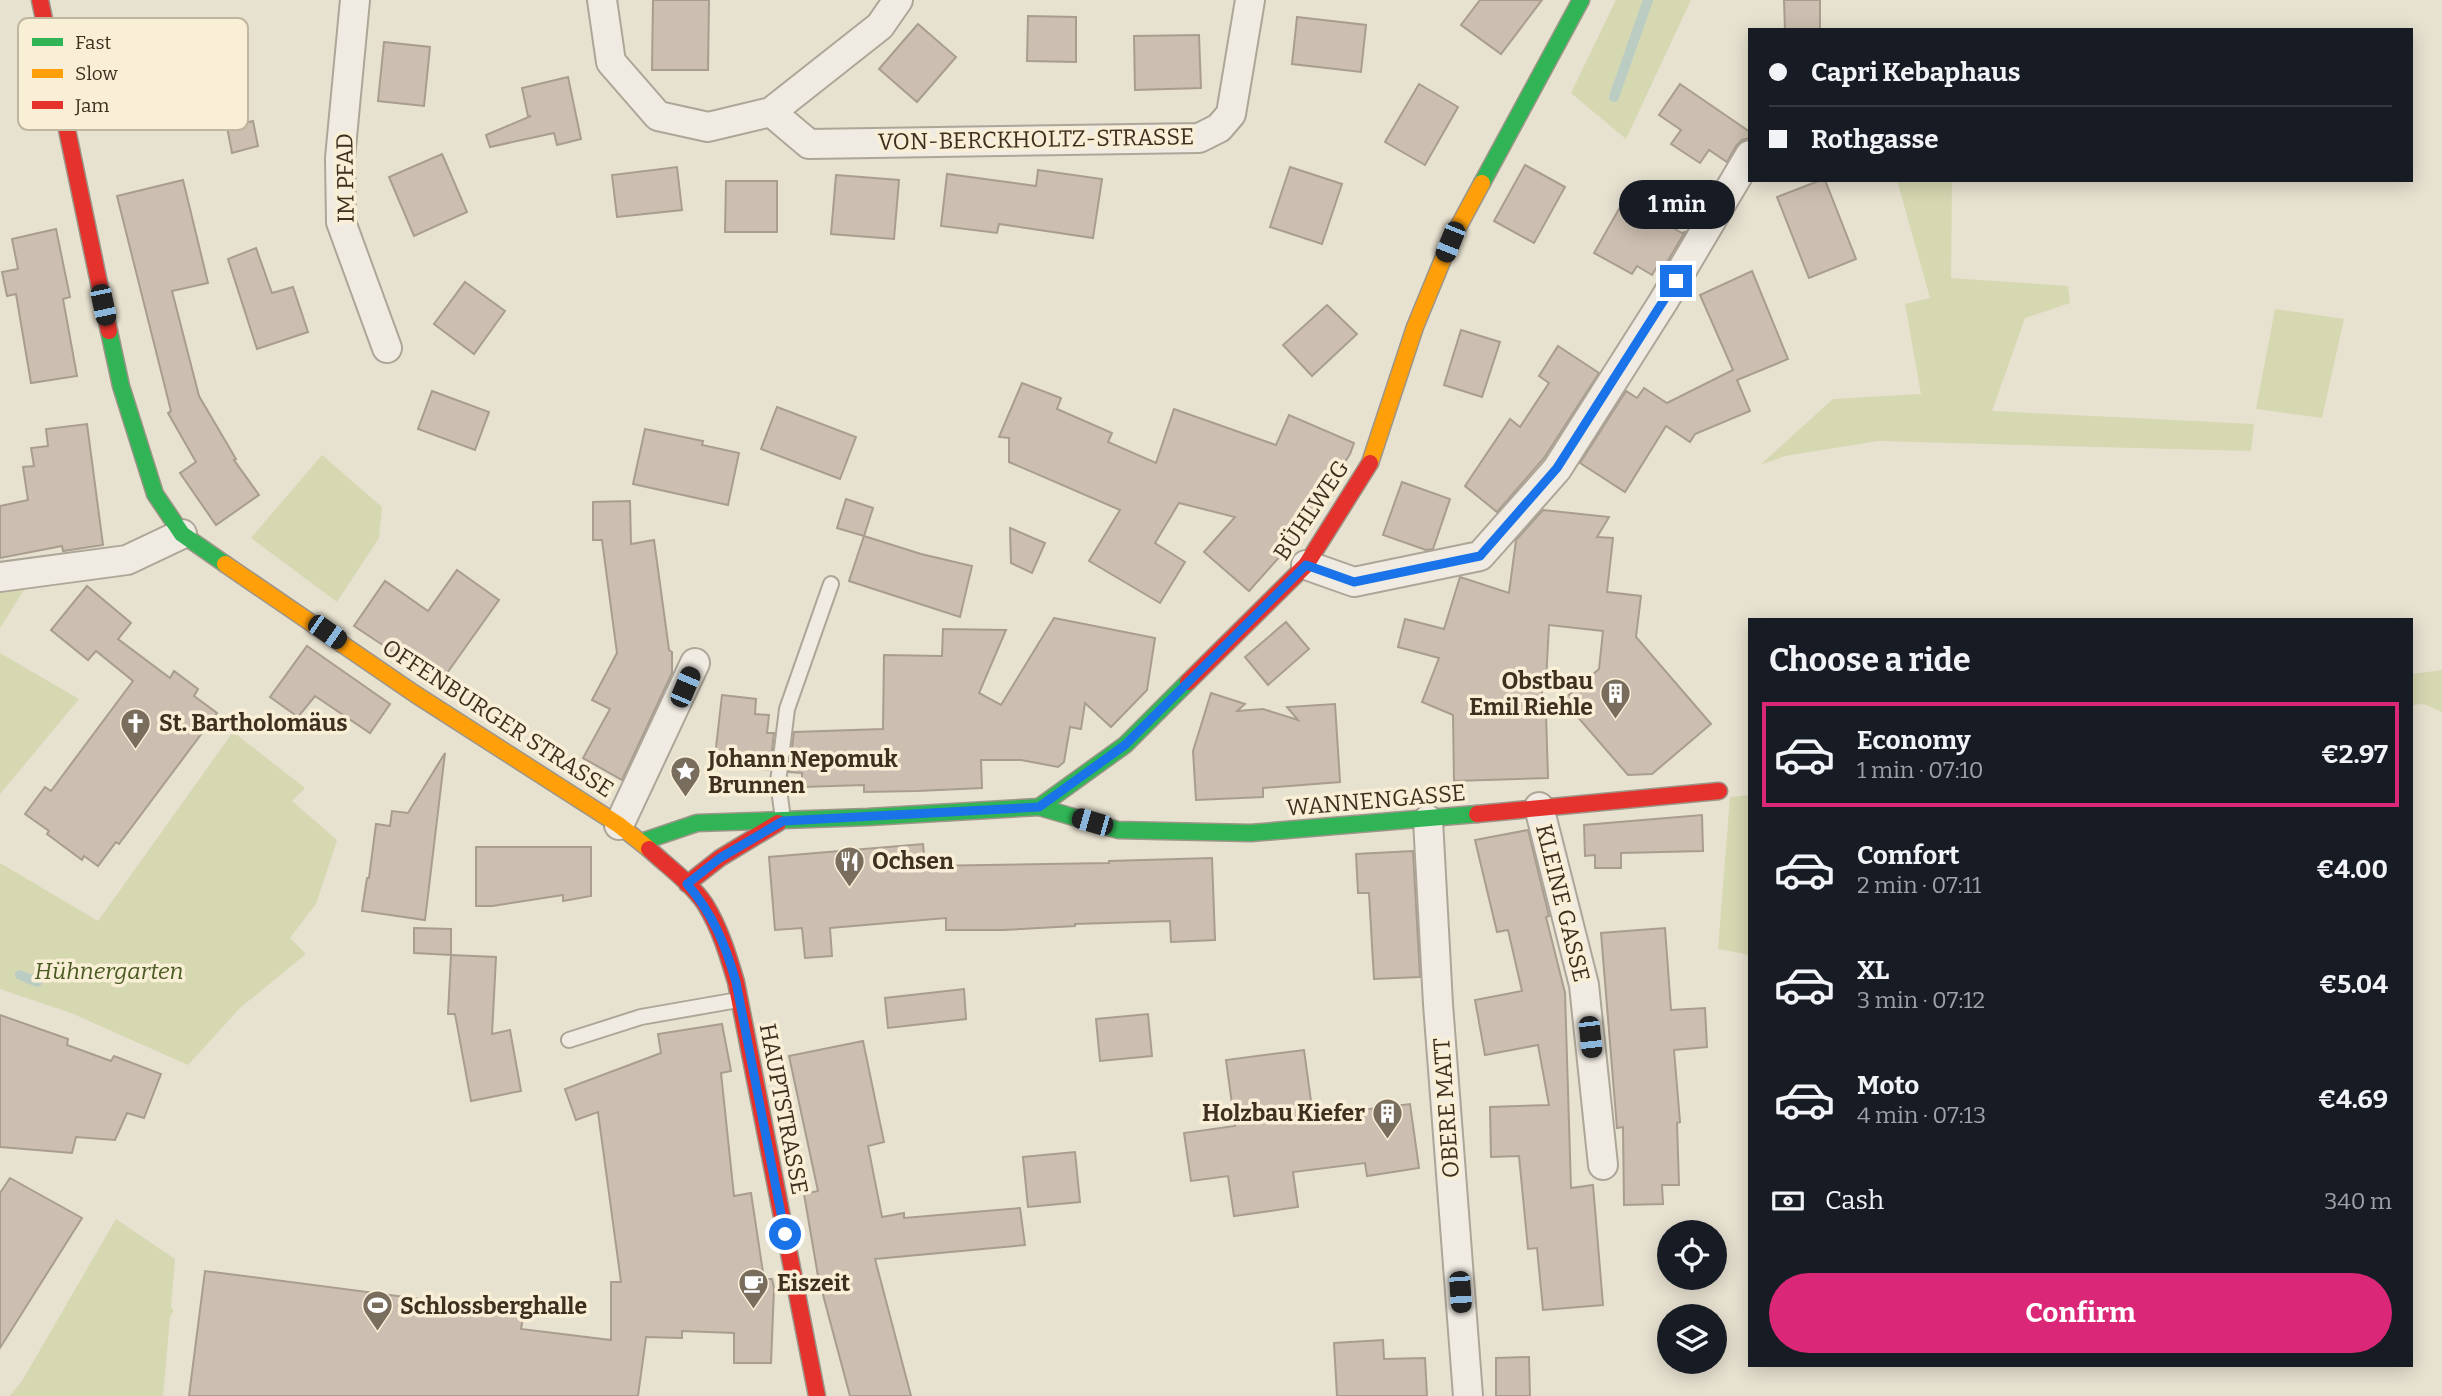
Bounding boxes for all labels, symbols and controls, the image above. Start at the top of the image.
legend [18,18,248,130]
text: Fast [75,31,112,54]
text: Capri Kebaphaus [1811,57,2020,88]
text: Slow [75,62,118,85]
text: Jam [74,94,109,117]
street label: VON-BERCKHOLTZ-STRASSE [878,122,1194,156]
text: Rothgasse [1811,124,1939,155]
street label: IM PFAD [330,133,360,223]
callout: 1 min [1618,180,1734,229]
text: 1 min [1648,190,1706,218]
car [1433,219,1468,265]
route end [1660,265,1692,297]
car [89,282,118,328]
street label: BÜHLWEG [1267,455,1355,565]
car [304,611,351,653]
street label: OFFENBURGER STRASSE [377,633,619,803]
text: Choose a ride [1769,641,1970,679]
car [668,664,703,710]
place label: Obstbau Emil Riehle [1469,667,1593,721]
building icon: Obstbau Emil Riehle [1599,677,1633,721]
church icon: St. Bartholomäus [119,706,153,750]
place label: St. Bartholomäus [159,709,348,737]
icon: car [1773,723,1836,786]
text: Economy [1857,725,1971,756]
text: €2.97 [2321,739,2388,770]
place label: Johann Nepomuk Brunnen [706,745,898,799]
place icon: Johann Nepomuk Brunnen [668,755,702,799]
text: 1 min · 07:10 [1857,756,1984,784]
street label: WANNENGASSE [1285,778,1467,822]
car [1069,806,1116,838]
street label: KLEINE GASSE [1530,821,1596,985]
icon: car [1773,838,1836,901]
text: Comfort [1857,840,1960,871]
restaurant icon: Ochsen [832,844,866,888]
place label: Ochsen [872,847,954,875]
text: €4.00 [2316,854,2388,885]
text: 2 min · 07:11 [1857,871,1981,899]
icon: car [1773,953,1836,1016]
text: XL [1857,955,1889,986]
park label: Hühnergarten [35,957,183,985]
text: €5.04 [2319,969,2388,1000]
text: 3 min · 07:12 [1857,986,1985,1014]
car [1578,1015,1603,1059]
street label: HAUPTSTRASSE [754,1021,814,1197]
street label: OBERE MATT [1427,1037,1465,1179]
icon: car [1773,1068,1836,1131]
text: Moto [1857,1070,1919,1101]
text: €4.69 [2318,1084,2388,1115]
building icon: Holzbau Kiefer [1371,1096,1405,1140]
place label: Holzbau Kiefer [1202,1099,1365,1127]
text: 4 min · 07:13 [1857,1101,1986,1129]
icon: cash [1769,1182,1807,1220]
text: Cash [1825,1185,1884,1216]
text: 340 m [2324,1187,2392,1215]
route start [769,1218,801,1250]
map controls [1657,1220,1727,1374]
button: locate [1657,1220,1727,1290]
cafe icon: Eiszeit [737,1266,771,1310]
place label: Eiszeit [777,1269,850,1297]
car [1449,1270,1472,1314]
button: Confirm [1769,1273,2392,1353]
sports icon: Schlossberghalle [360,1289,394,1333]
place label: Schlossberghalle [400,1292,587,1320]
button: layers [1657,1304,1727,1374]

